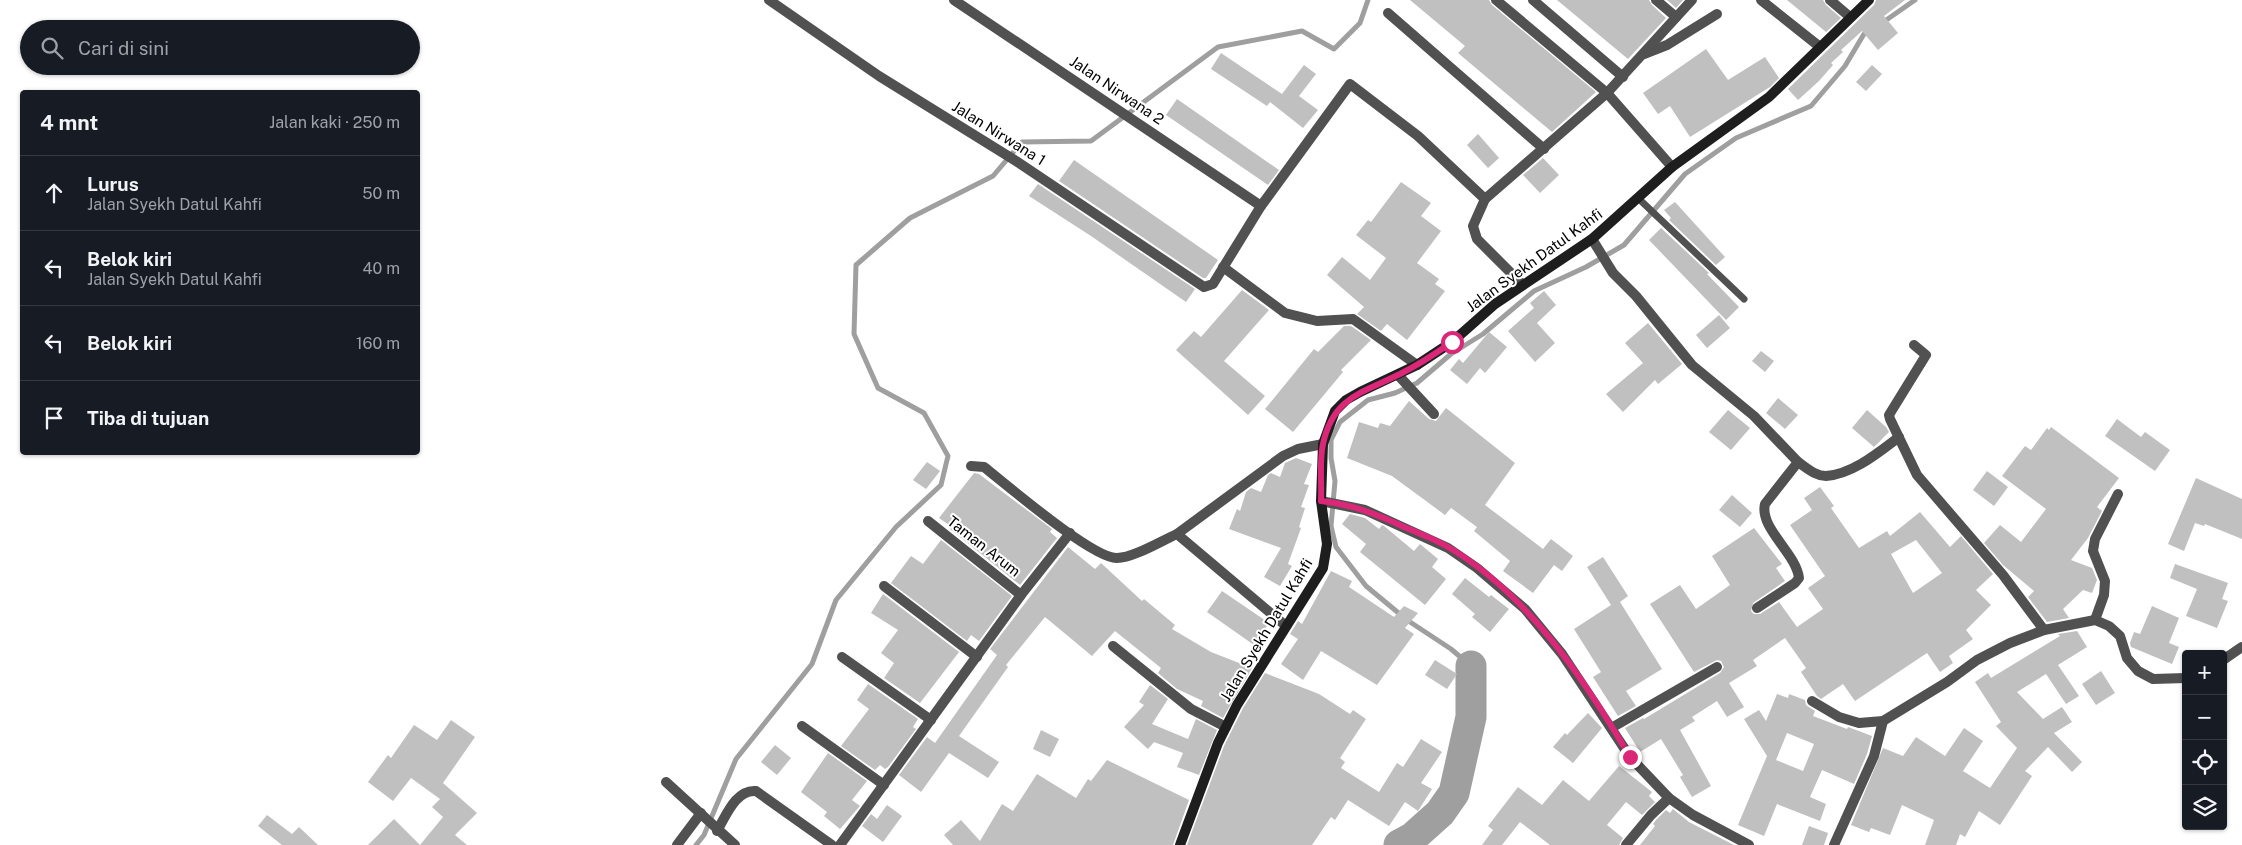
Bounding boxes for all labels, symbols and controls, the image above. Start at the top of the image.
search box [20,20,420,75]
icon: search [38,34,66,62]
text: Cari di sini [78,37,169,59]
street label: Jalan Nirwana 2 [1067,52,1167,128]
street label: Jalan Nirwana 1 [949,97,1049,169]
text: 4 mnt [40,110,98,135]
text: Jalan kaki · 250 m [269,113,400,132]
text: Lurus [87,173,139,195]
icon: ahead [40,179,68,207]
text: 50 m [362,184,400,203]
text: Jalan Syekh Datul Kahfi [87,195,262,214]
street label: Jalan Syekh Datul Kahfi [1463,205,1605,315]
text: Belok kiri [87,248,172,270]
icon: left [40,254,68,282]
text: 40 m [362,259,400,278]
text: Jalan Syekh Datul Kahfi [87,270,262,289]
icon: left [40,329,68,357]
route start [1441,331,1464,354]
text: Belok kiri [87,332,172,354]
text: 160 m [356,334,400,353]
icon: arrive [40,404,68,432]
text: Tiba di tujuan [87,407,209,429]
street label: Taman Arum [944,512,1024,580]
street label: Jalan Syekh Datul Kahfi [1216,555,1316,705]
map controls [2182,650,2227,830]
button: + [2182,650,2227,695]
button: − [2182,695,2227,740]
button: locate [2182,740,2227,785]
route end [1619,746,1642,769]
button: layers [2182,785,2227,830]

